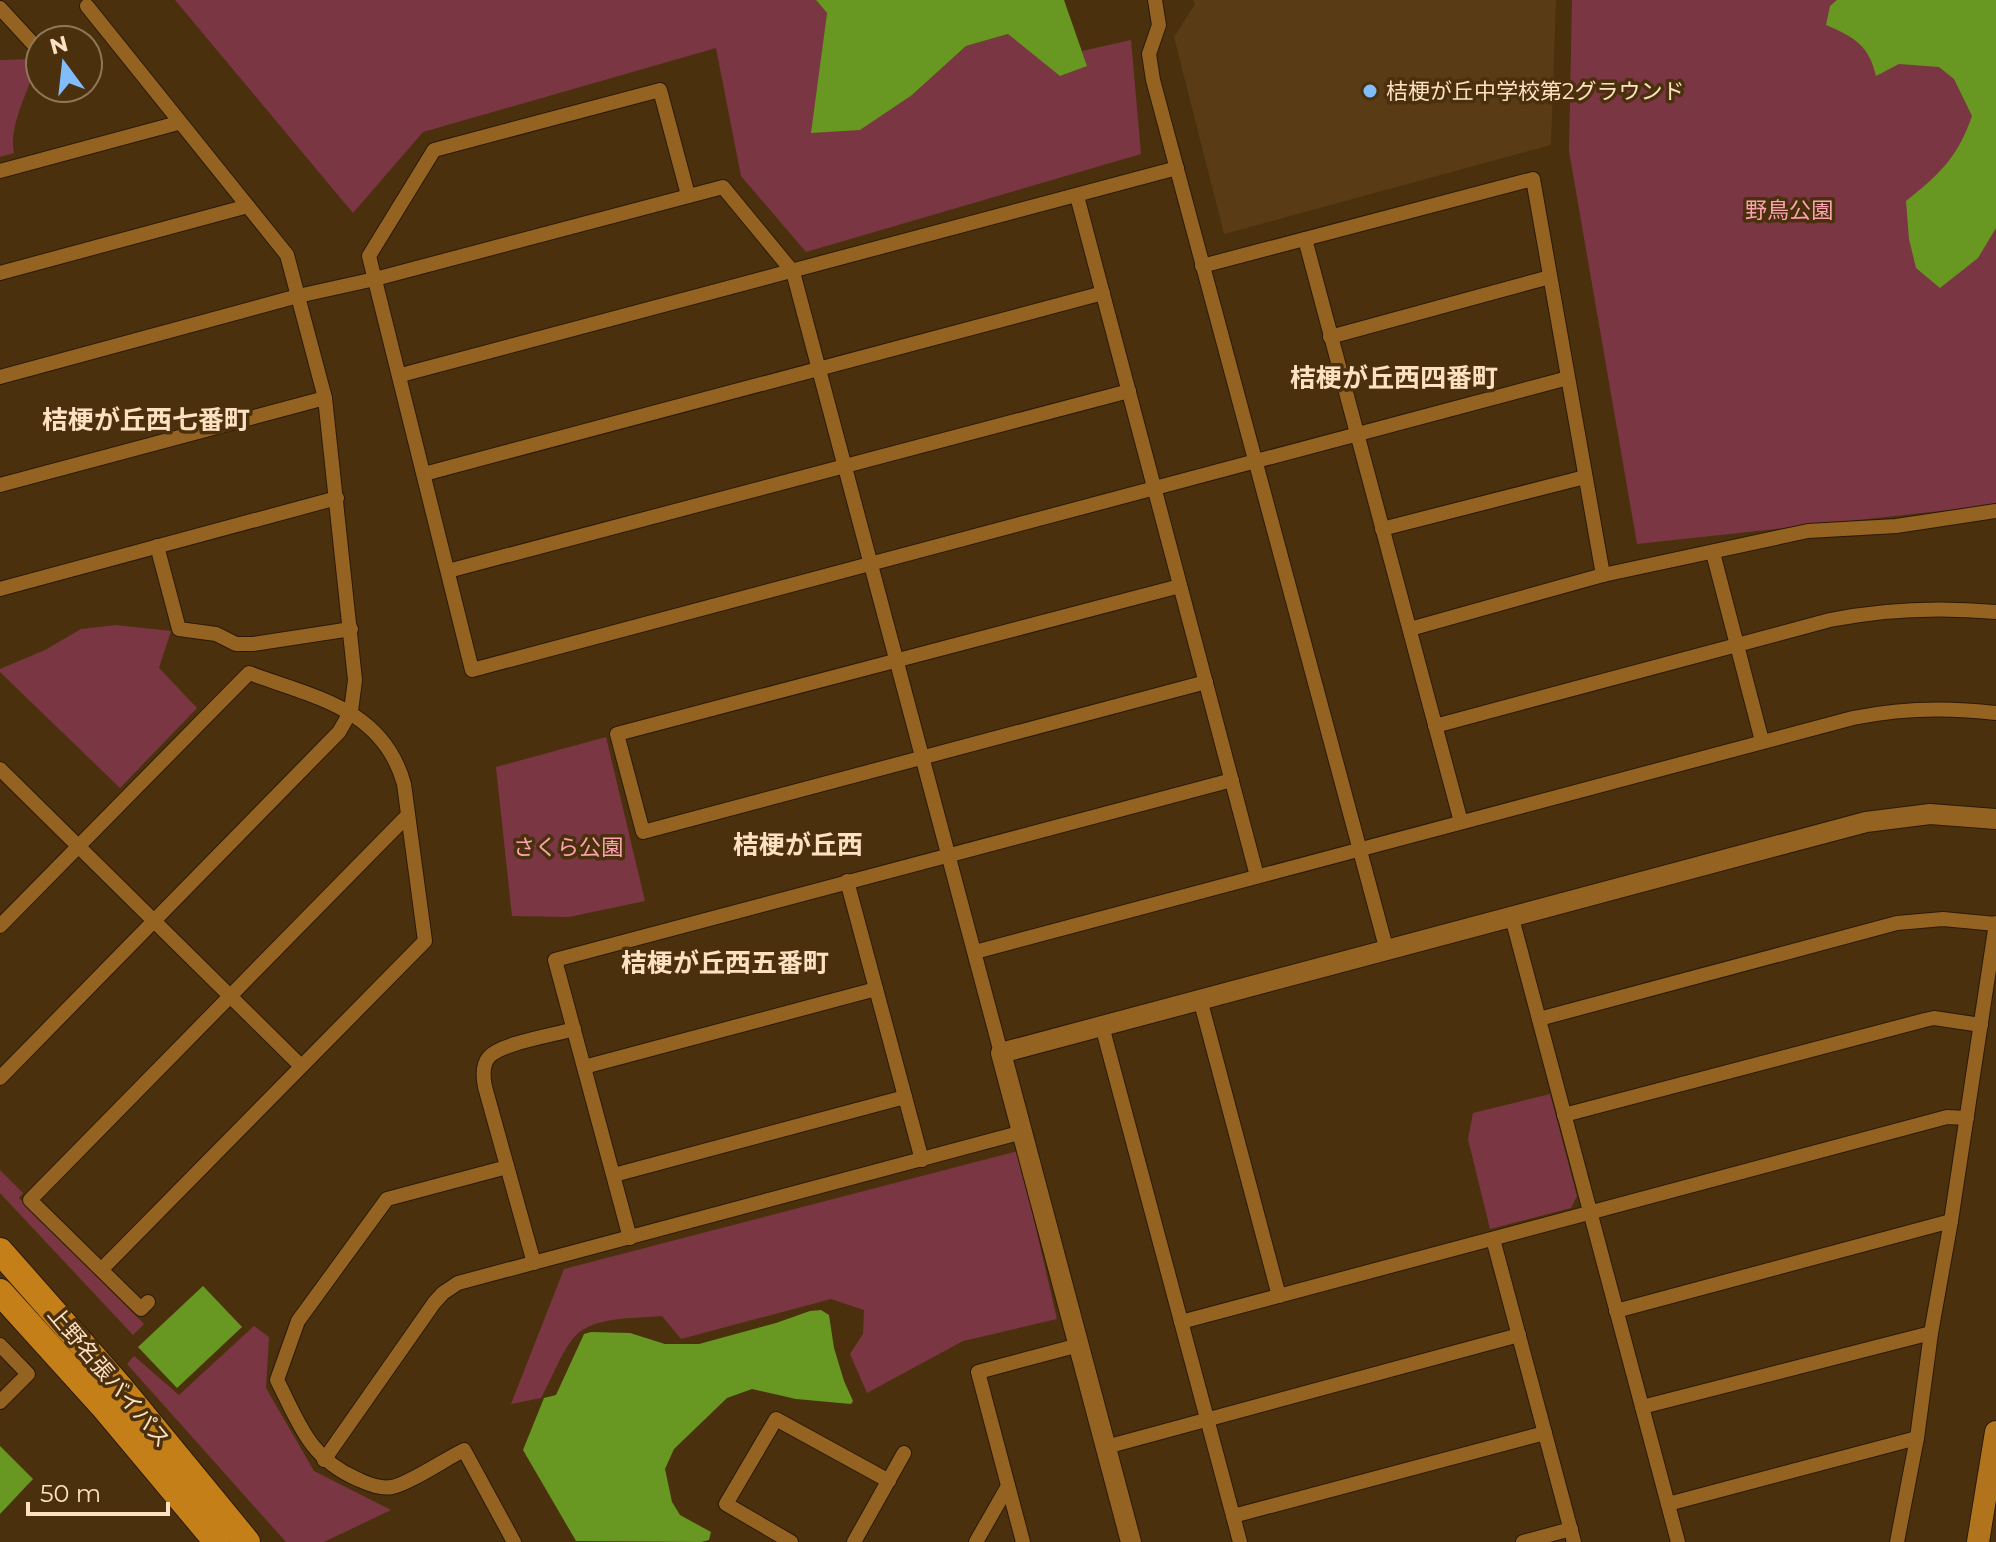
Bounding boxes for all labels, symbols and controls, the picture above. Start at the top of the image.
north arrow [24,24,104,104]
text: N [47,30,71,61]
place label: 桔梗が丘中学校第2グラウンド [1386,78,1685,105]
marker: 桔梗が丘中学校第2グラウンド [1361,82,1379,100]
park label: 野鳥公園 [1745,197,1833,224]
district label: 桔梗が丘西四番町 [1290,362,1498,394]
district label: 桔梗が丘西七番町 [42,404,250,436]
district label: 桔梗が丘西 [733,829,863,861]
park label: さくら公園 [513,834,623,861]
district label: 桔梗が丘西五番町 [621,947,829,979]
street label: 上野名張バイパス [42,1301,176,1453]
scale bar [28,1466,168,1516]
text: 50 m [40,1479,101,1508]

